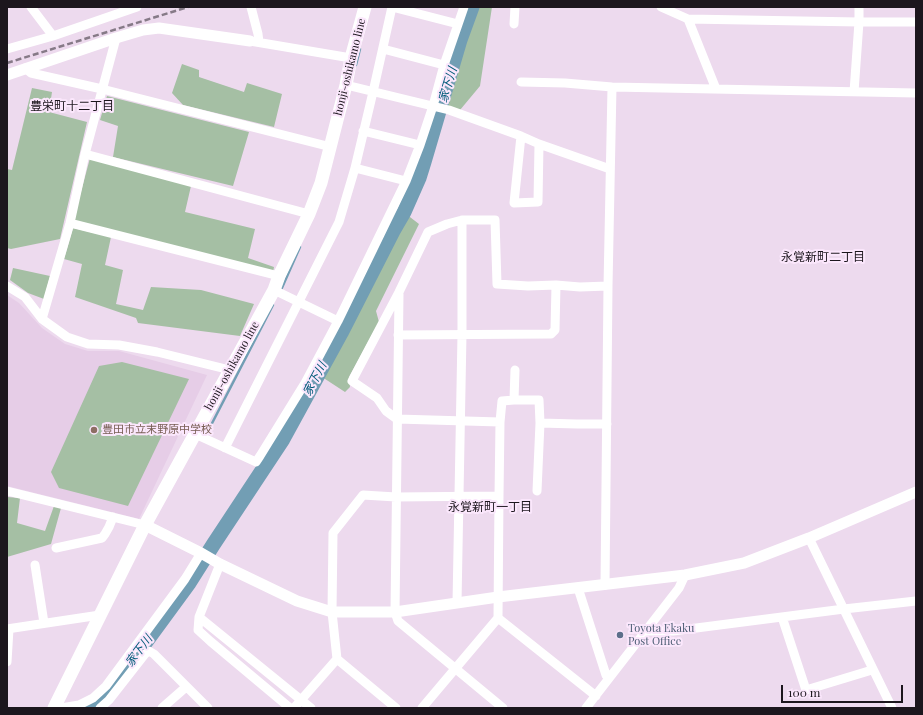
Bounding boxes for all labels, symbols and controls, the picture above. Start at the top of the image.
street label: honji-oshikamo line [332,17,368,117]
water label: 家下川 [436,66,460,104]
district label: 豊栄町十二丁目 [30,99,114,113]
district label: 永覚新町二丁目 [781,250,865,264]
street label: honji-oshikamo line [202,319,262,413]
water label: 家下川 [300,360,330,398]
place label: 豊田市立末野原中学校 [102,423,212,437]
marker: 豊田市立末野原中学校 [89,425,99,435]
district label: 永覚新町一丁目 [448,500,532,514]
place label: Toyota Ekaku Post Office [628,622,694,648]
marker: Toyota Ekaku Post Office [615,630,625,640]
water label: 家下川 [122,632,156,670]
scale bar [783,677,905,703]
text: 100 m [788,684,820,700]

